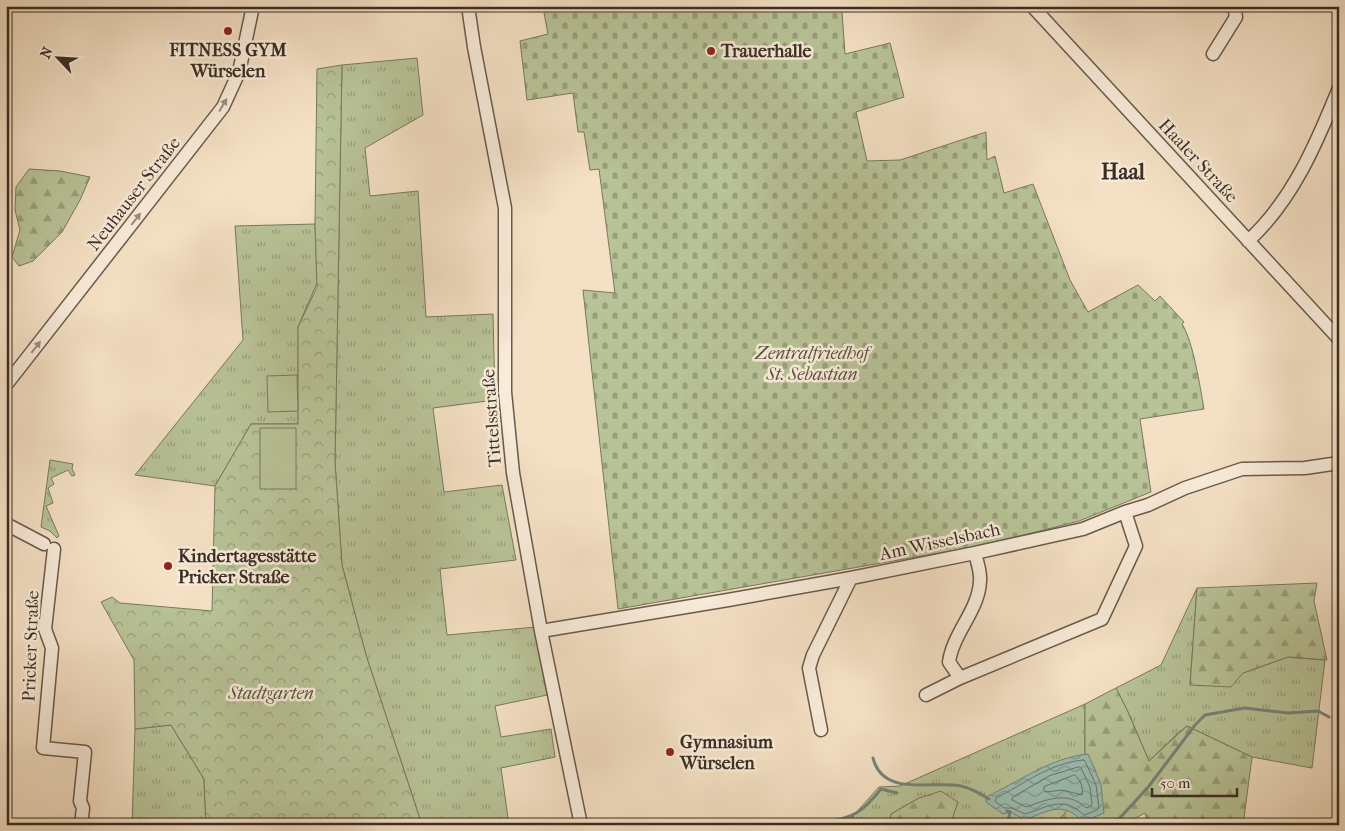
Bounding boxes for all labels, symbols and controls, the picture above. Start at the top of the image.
marker: FITNESS GYM Würselen [222,25,234,37]
north arrow [32,32,82,82]
place label: FITNESS GYM Würselen [168,40,287,82]
place label: Trauerhalle [720,41,812,62]
text: N [37,44,57,61]
marker: Trauerhalle [705,45,717,57]
one-way arrow [219,98,228,111]
street label: Haaler Straße [1154,115,1242,207]
street label: Neuhauser Straße [83,133,185,255]
district label: Haal [1101,159,1146,185]
one-way arrow [131,213,142,226]
one-way arrow [31,341,42,354]
park label: Zentralfriedhof St. Sebastian [754,343,873,385]
street label: Tittelsstraße [478,368,506,468]
street label: Am Wisselsbach [877,519,1002,565]
place label: Kindertagesstätte Pricker Straße [178,546,316,588]
marker: Kindertagesstätte Pricker Straße [162,560,174,572]
street label: Pricker Straße [19,590,43,702]
park label: Stadtgarten [227,683,314,704]
place label: Gymnasium Würselen [679,732,774,774]
marker: Gymnasium Würselen [664,746,676,758]
scale bar [1152,766,1238,798]
text: 50 m [1160,774,1191,792]

